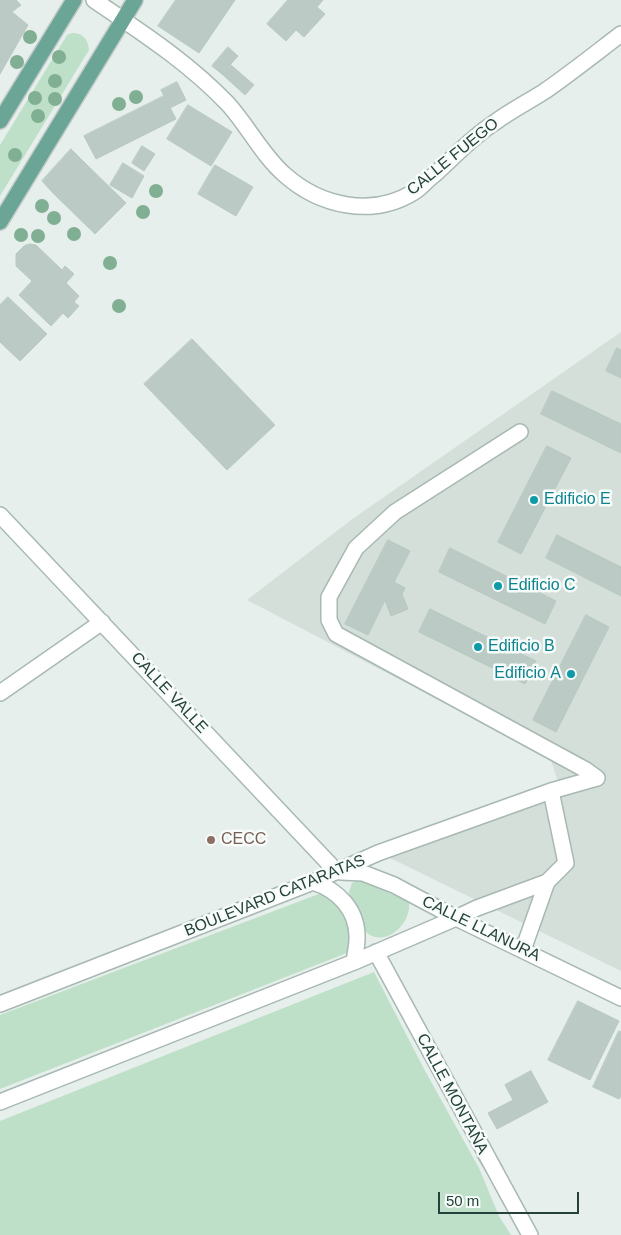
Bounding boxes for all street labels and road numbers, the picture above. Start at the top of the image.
street label: CALLE FUEGO [403,114,503,200]
street label: CALLE VALLE [127,649,211,737]
street label: BOULEVARD CATARATAS [182,851,368,941]
street label: CALLE LLANURA [419,892,543,966]
street label: CALLE MONTAÑA [412,1030,492,1158]

